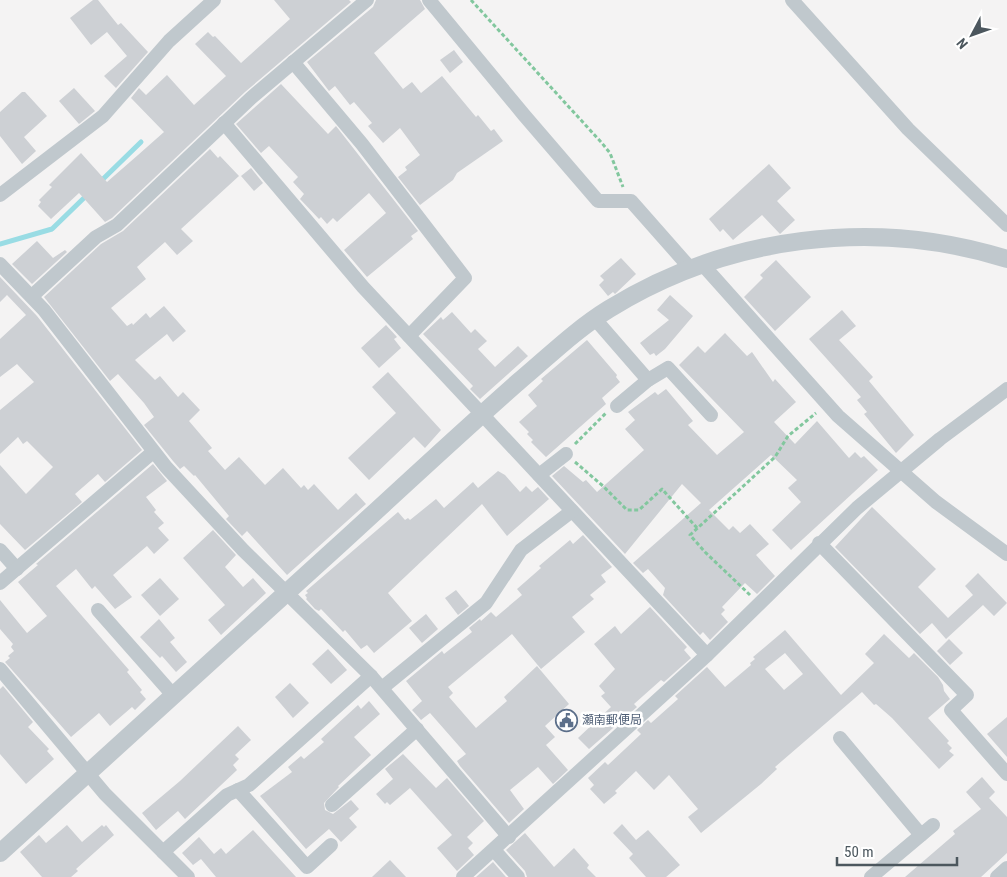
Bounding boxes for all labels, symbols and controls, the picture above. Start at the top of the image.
north arrow [947,10,997,60]
text: N [953,35,971,52]
public building icon: 瀬南郵便局 [554,708,578,732]
place label: 瀬南郵便局 [582,713,642,727]
scale bar [837,834,957,866]
text: 50 m [844,843,874,861]

